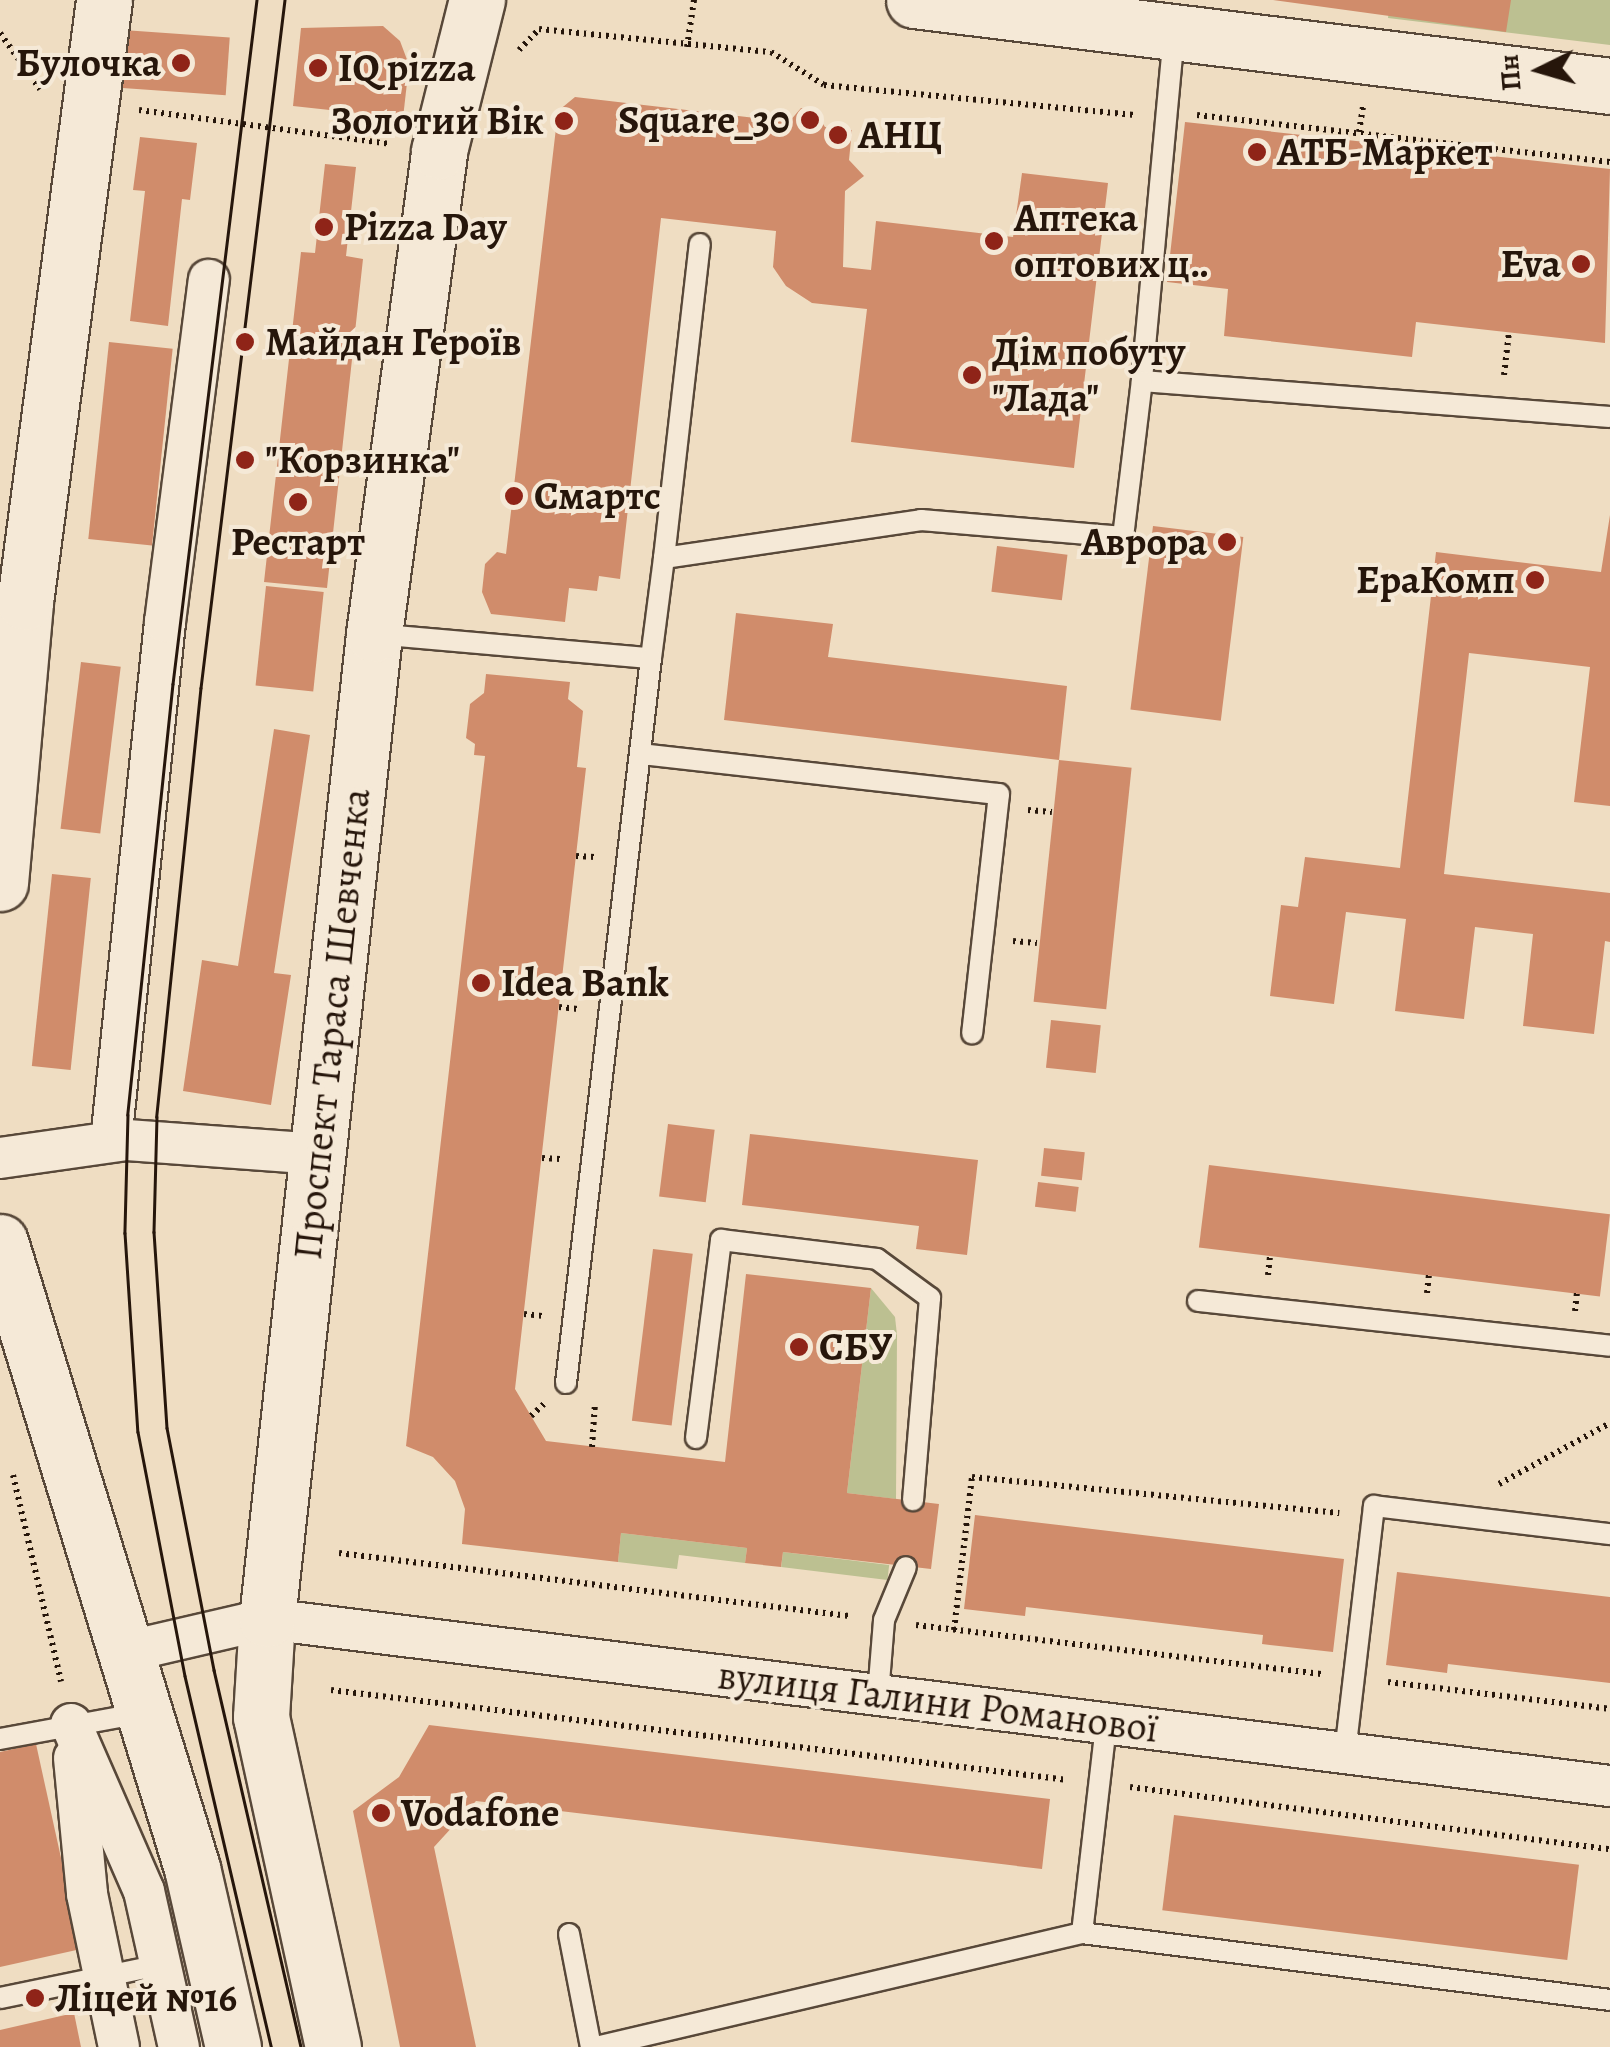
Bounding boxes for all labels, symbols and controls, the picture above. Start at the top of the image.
north arrow [1490,20,1590,120]
place label: Булочка [16,39,161,87]
place label: IQ pizza [338,44,476,92]
marker: Булочка [170,52,192,74]
text: Пн [1490,53,1531,93]
marker: IQ pizza [307,57,329,79]
place label: Square_30 [618,96,790,144]
place label: Золотий Вік [331,97,544,145]
marker: Square_30 [799,109,821,131]
marker: Золотий Вік [553,110,575,132]
place label: АНЦ [858,111,942,159]
marker: АНЦ [827,124,849,146]
place label: АТБ-Маркет [1277,128,1493,176]
marker: АТБ-Маркет [1246,141,1268,163]
place label: Аптека оптових ц‥ [1014,194,1208,288]
place label: Pizza Day [344,203,506,251]
marker: Pizza Day [313,216,335,238]
marker: Аптека оптових ц‥ [983,230,1005,252]
place label: Eva [1501,240,1561,288]
marker: Eva [1570,253,1592,275]
place label: Майдан Героїв [265,318,521,366]
place label: Дім побуту "Лада" [992,328,1185,422]
marker: Майдан Героїв [234,331,256,353]
marker: Дім побуту "Лада" [961,364,983,386]
place label: "Корзинка" [265,436,460,484]
marker: "Корзинка" [234,449,256,471]
place label: Смартс [534,472,661,520]
marker: Смартс [503,485,525,507]
marker: Рестарт [287,491,309,513]
place label: Рестарт [231,518,365,566]
place label: Аврора [1081,518,1207,566]
marker: Аврора [1216,531,1238,553]
place label: ЕраКомп [1356,556,1515,604]
marker: ЕраКомп [1524,569,1546,591]
street label: Проспект Тараса Шевченка [283,786,381,1262]
place label: Idea Bank [501,959,669,1007]
marker: Idea Bank [470,972,492,994]
place label: СБУ [819,1323,892,1371]
marker: СБУ [788,1336,810,1358]
street label: вулиця Галини Романової [715,1651,1161,1753]
place label: Vodafone [401,1789,560,1837]
marker: Vodafone [370,1802,392,1824]
place label: Ліцей №16 [55,1974,237,2022]
marker: Ліцей №16 [24,1987,46,2009]

